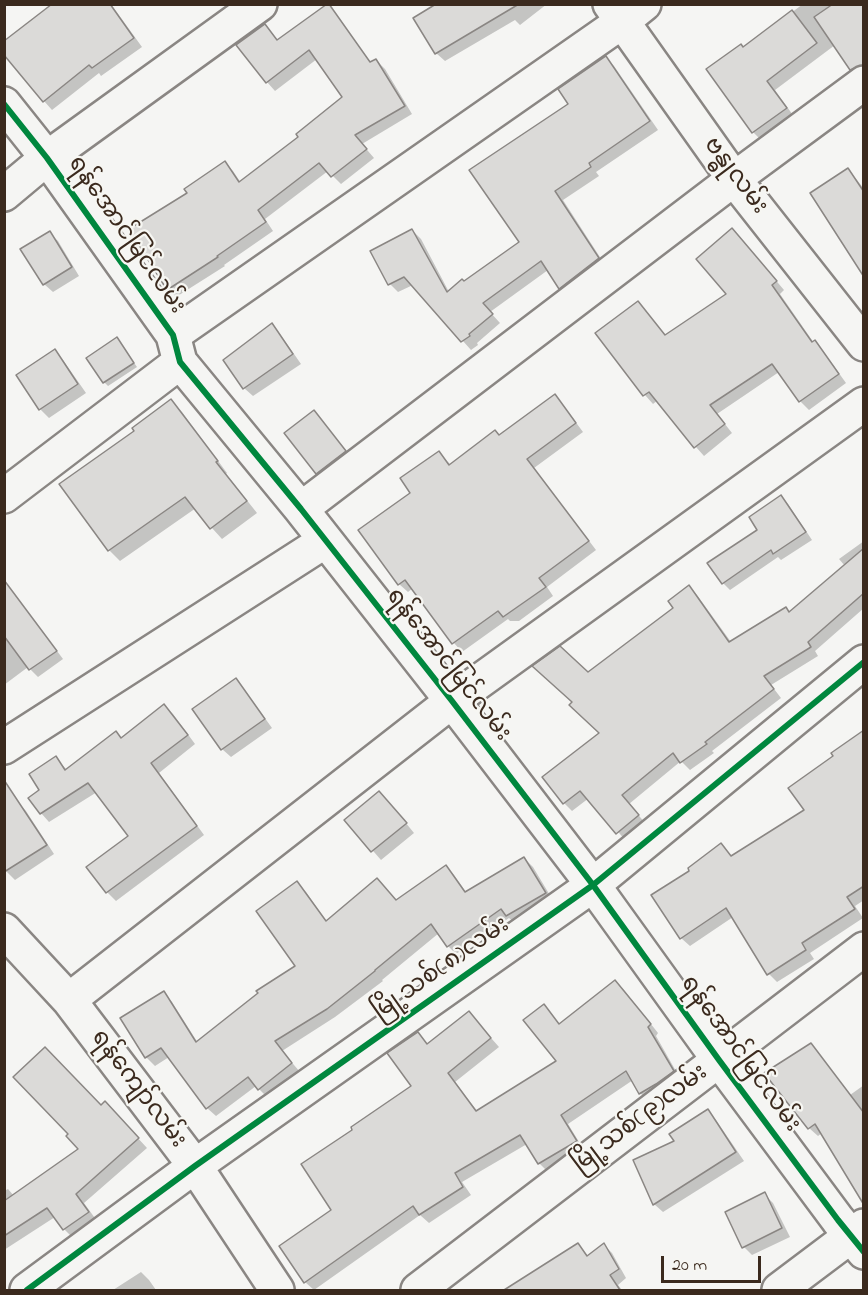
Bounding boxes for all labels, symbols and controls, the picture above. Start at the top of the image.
street label: ဗန္ဓုလမ်း [696,133,772,221]
street label: ရန်အောင်မြင်လမ်း [60,152,190,320]
street label: ရန်အောင်မြင်လမ်း [378,584,516,748]
street label: မြို့သစ်(၈)လမ်း [368,912,516,1028]
street label: ရန်အောင်မြင်လမ်း [673,971,805,1139]
street label: ရန်ကျော်လမ်း [83,1025,191,1155]
street label: မြို့သစ်(၉)လမ်း [568,1060,714,1180]
scale bar [664,1244,764,1282]
text: 20 m [672,1253,707,1279]

